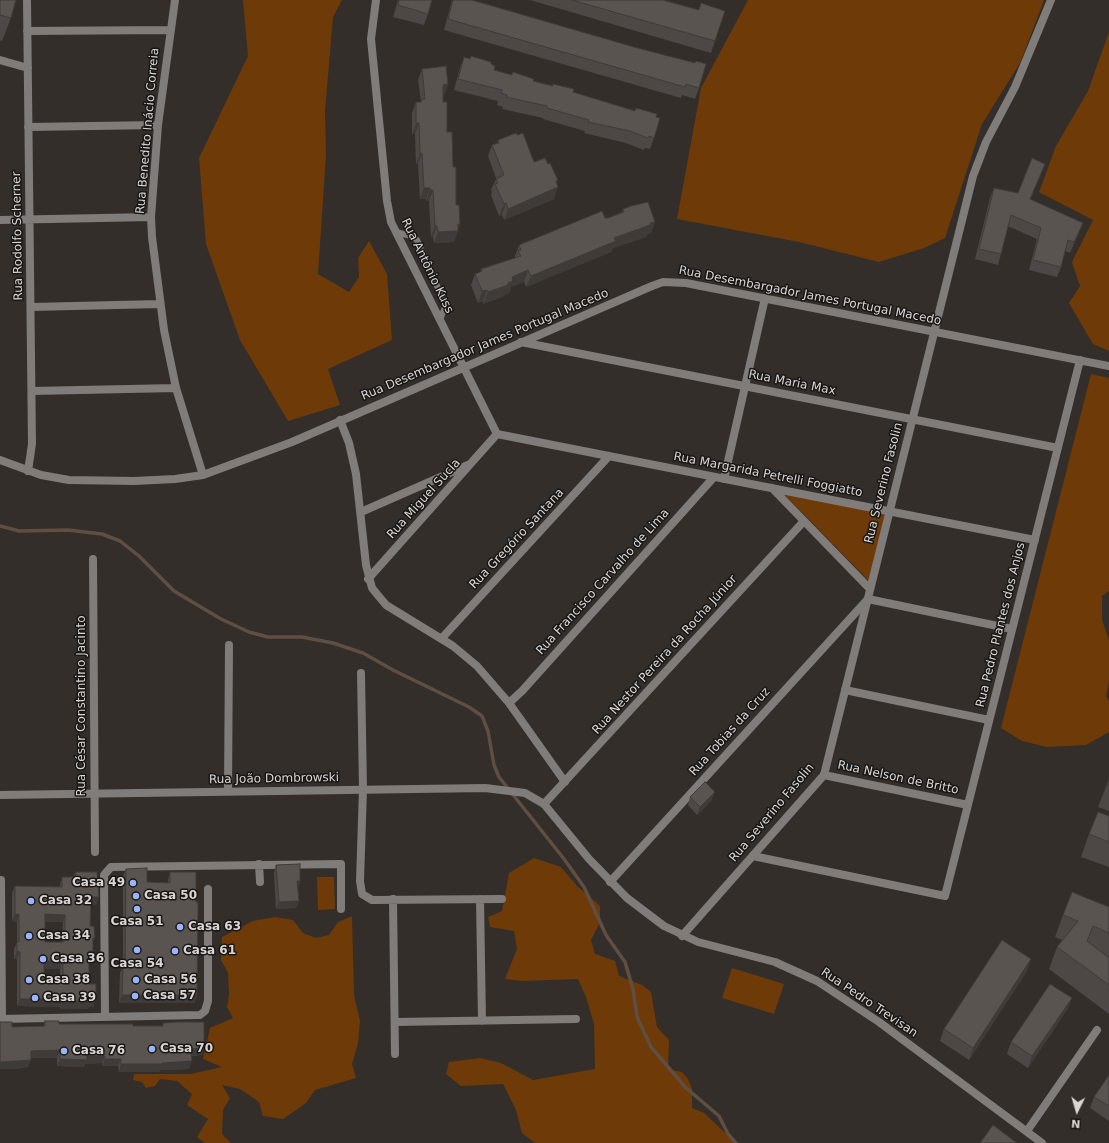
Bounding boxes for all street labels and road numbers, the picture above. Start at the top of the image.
street label: Rua Benedito Inácio Correia [134,47,162,215]
street label: Rua Rodolfo Scherner [10,171,26,301]
street label: Rua Antônio Kuss [398,216,456,316]
street label: Rua Desembargador James Portugal Macedo [678,263,942,329]
street label: Rua Desembargador James Portugal Macedo [359,286,611,404]
street label: Rua Maria Max [747,367,837,399]
street label: Rua Severino Fasolin [862,421,906,545]
street label: Rua Margarida Petrelli Foggiatto [672,450,864,500]
street label: Rua Miguel Sucla [384,456,464,542]
street label: Rua Gregório Santana [467,486,567,592]
street label: Rua Francisco Carvalho de Lima [534,506,672,658]
street label: Rua Pedro Plantes dos Anjos [973,541,1029,709]
street label: Rua Nestor Pereira da Rocha Júnior [590,572,740,738]
street label: Rua César Constantino Jacinto [75,615,89,797]
street label: Rua Tobias da Cruz [687,685,773,779]
street label: Rua Nelson de Britto [836,758,960,798]
street label: Rua Severino Fasolin [727,761,817,865]
street label: Rua João Dombrowski [209,771,339,787]
street label: Rua Pedro Trevisan [818,965,920,1041]

